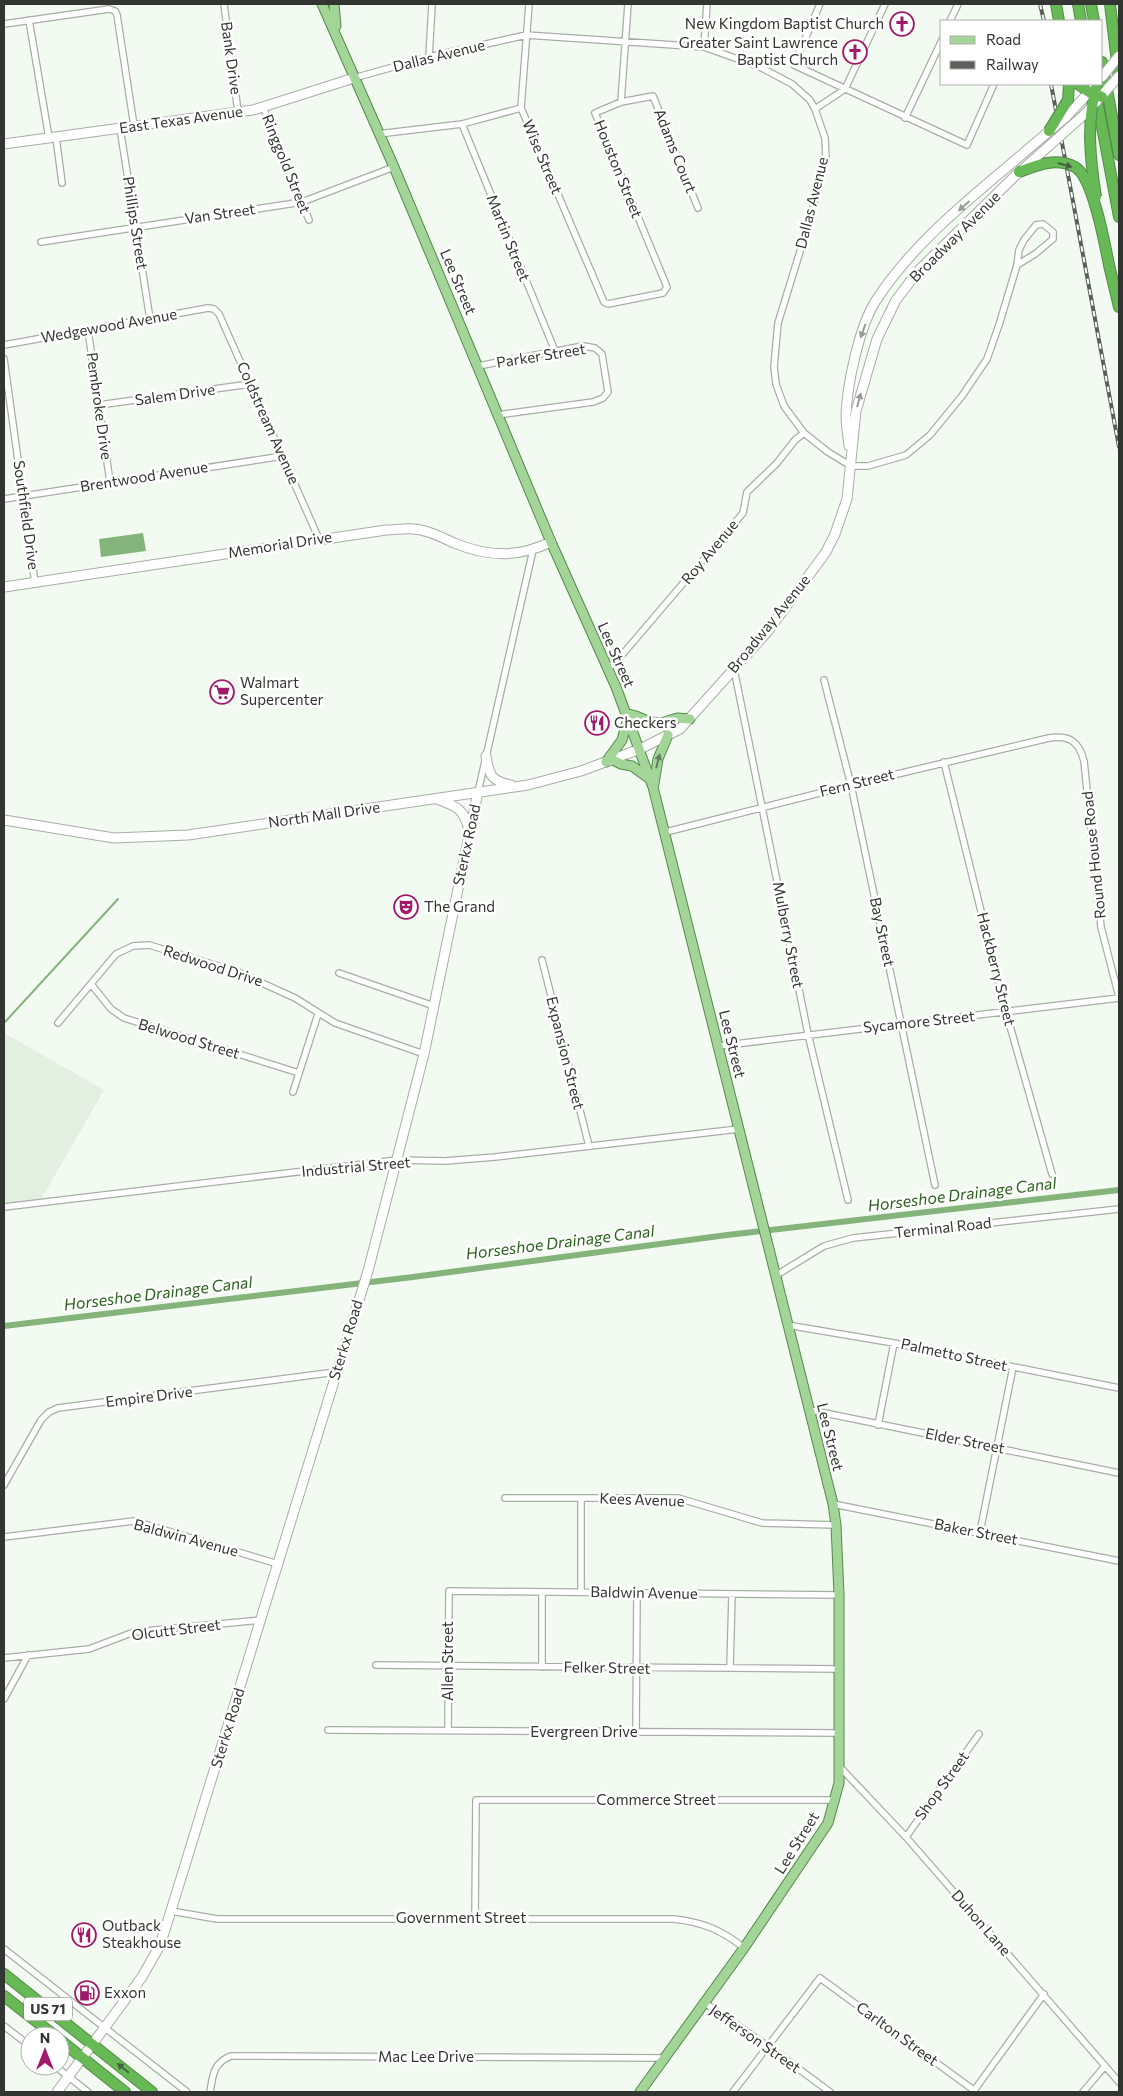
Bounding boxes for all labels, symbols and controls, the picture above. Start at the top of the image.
church icon: New Kingdom Baptist Church [889,11,915,37]
place label: New Kingdom Baptist Church [685,14,884,32]
street label: Bank Drive [218,20,246,96]
legend [940,20,1103,85]
text: Road [986,30,1021,48]
place label: Greater Saint Lawrence Baptist Church [679,33,838,68]
street label: Dallas Avenue [391,35,487,75]
church icon: Greater Saint Lawrence Baptist Church [842,39,868,65]
text: Railway [986,55,1039,73]
street label: East Texas Avenue [118,101,244,137]
street label: Adams Court [651,106,701,195]
street label: Ringgold Street [259,111,315,216]
street label: Wise Street [519,117,567,197]
street label: Houston Street [591,117,647,220]
street label: Dallas Avenue [791,155,831,251]
one-way arrow [1058,161,1073,169]
street label: Phillips Street [120,175,152,271]
street label: Broadway Avenue [905,187,1004,285]
street label: Martin Street [483,192,534,284]
street label: Van Street [183,199,256,227]
one-way arrow [958,200,970,212]
street label: Lee Street [437,246,481,317]
street label: Wedgewood Avenue [39,304,178,346]
one-way arrow [859,324,867,339]
street label: Parker Street [495,339,587,371]
street label: Pembroke Drive [84,351,116,461]
street label: Coldstream Avenue [234,359,304,487]
street label: Salem Drive [134,379,216,409]
one-way arrow [855,393,863,408]
street label: Brentwood Avenue [79,457,209,495]
street label: Southfield Drive [10,459,44,571]
street label: Roy Avenue [677,515,742,587]
street label: Memorial Drive [227,527,333,561]
street label: Broadway Avenue [723,571,813,676]
street label: Lee Street [595,619,639,690]
place label: Walmart Supercenter [240,673,324,708]
supermarket icon: Walmart Supercenter [209,679,235,705]
restaurant icon: Checkers [584,710,610,736]
place label: Checkers [614,713,677,731]
one-way arrow [654,753,662,768]
street label: Fern Street [818,764,896,800]
street label: Round House Road [1077,790,1109,920]
street label: North Mall Drive [267,797,381,831]
street label: Sterkx Road [449,803,483,887]
street label: Mulberry Street [770,880,808,990]
theatre icon: The Grand [393,894,419,920]
street label: Bay Street [867,895,899,968]
place label: The Grand [424,897,495,915]
street label: Hackberry Street [974,910,1020,1027]
street label: Redwood Drive [161,940,265,990]
street label: Expansion Street [543,994,589,1111]
street label: Sycamore Street [862,1006,976,1036]
street label: Lee Street [716,1008,750,1080]
street label: Belwood Street [136,1014,242,1062]
street label: Industrial Street [301,1152,411,1180]
water label: Horseshoe Drainage Canal [867,1172,1058,1215]
street label: Terminal Road [893,1213,992,1241]
water label: Horseshoe Drainage Canal [465,1220,656,1263]
water label: Horseshoe Drainage Canal [63,1271,254,1314]
street label: Sterkx Road [324,1298,366,1382]
street label: Palmetto Street [899,1334,1009,1374]
street label: Empire Drive [104,1382,193,1410]
street label: Lee Street [814,1401,848,1473]
street label: Elder Street [924,1423,1006,1457]
street label: Kees Avenue [599,1489,685,1509]
street label: Baldwin Avenue [132,1514,241,1560]
street label: Baker Street [933,1514,1019,1548]
street label: Baldwin Avenue [590,1582,698,1602]
street label: Olcutt Street [130,1615,221,1643]
street label: Allen Street [438,1621,456,1701]
street label: Felker Street [563,1657,651,1677]
street label: Sterkx Road [206,1686,248,1770]
street label: Evergreen Drive [530,1722,638,1740]
street label: Shop Street [910,1748,972,1823]
street label: Commerce Street [596,1790,716,1808]
street label: Lee Street [770,1808,822,1877]
street label: Duhon Lane [948,1886,1015,1959]
street label: Government Street [396,1908,526,1926]
place label: Outback Steakhouse [102,1916,181,1951]
restaurant icon: Outback Steakhouse [71,1922,97,1948]
fuel station icon: Exxon [74,1980,100,2006]
place label: Exxon [104,1983,146,2001]
street label: Carlton Street [853,1997,942,2069]
road number: US 71 [24,1998,72,2020]
street label: Jefferson Street [707,2000,804,2076]
north arrow [20,2026,70,2076]
text: N [40,2029,50,2046]
street label: Mac Lee Drive [378,2047,474,2065]
one-way arrow [117,2063,130,2074]

